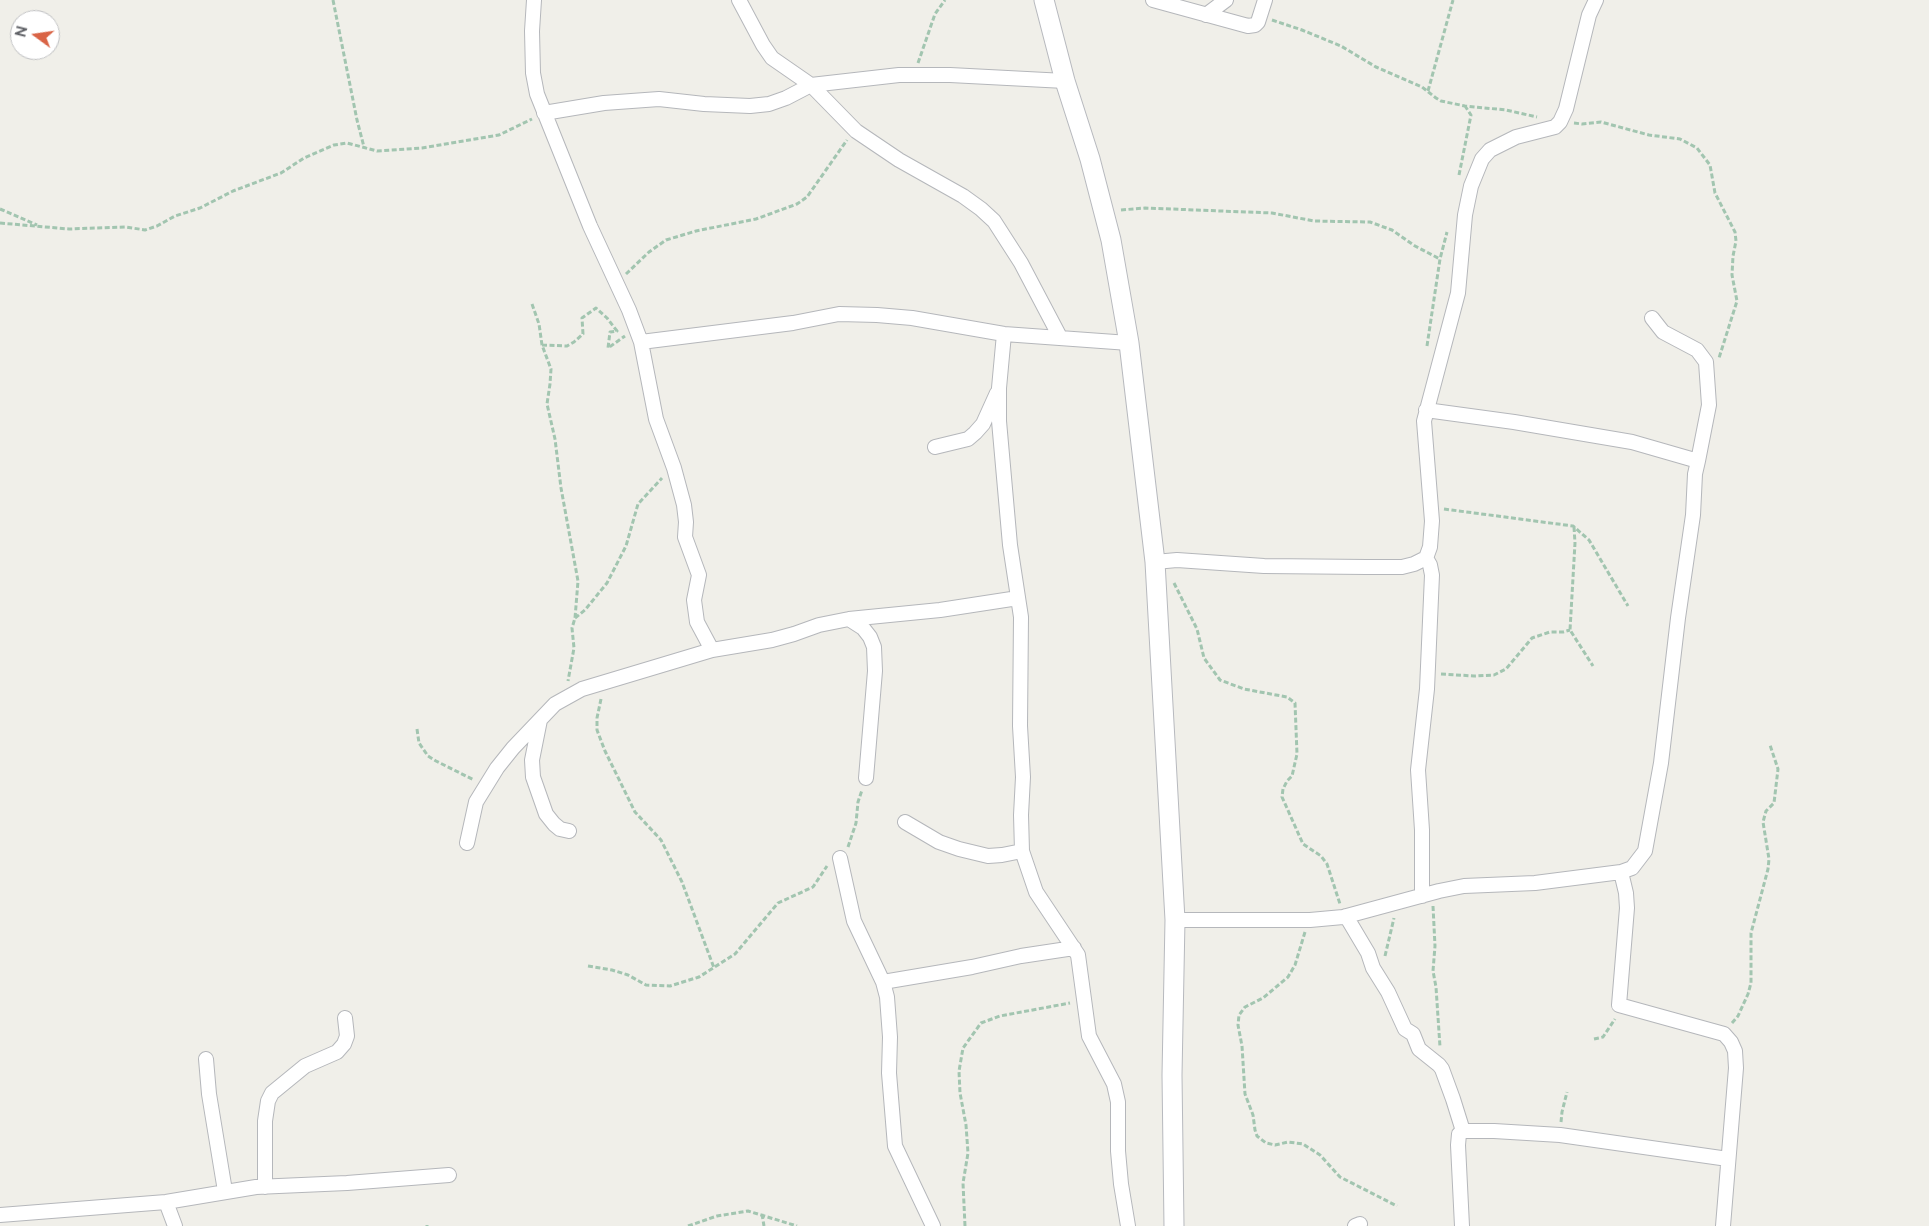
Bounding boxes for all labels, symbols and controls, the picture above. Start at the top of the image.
north arrow [10,10,60,60]
text: N [12,24,30,39]

